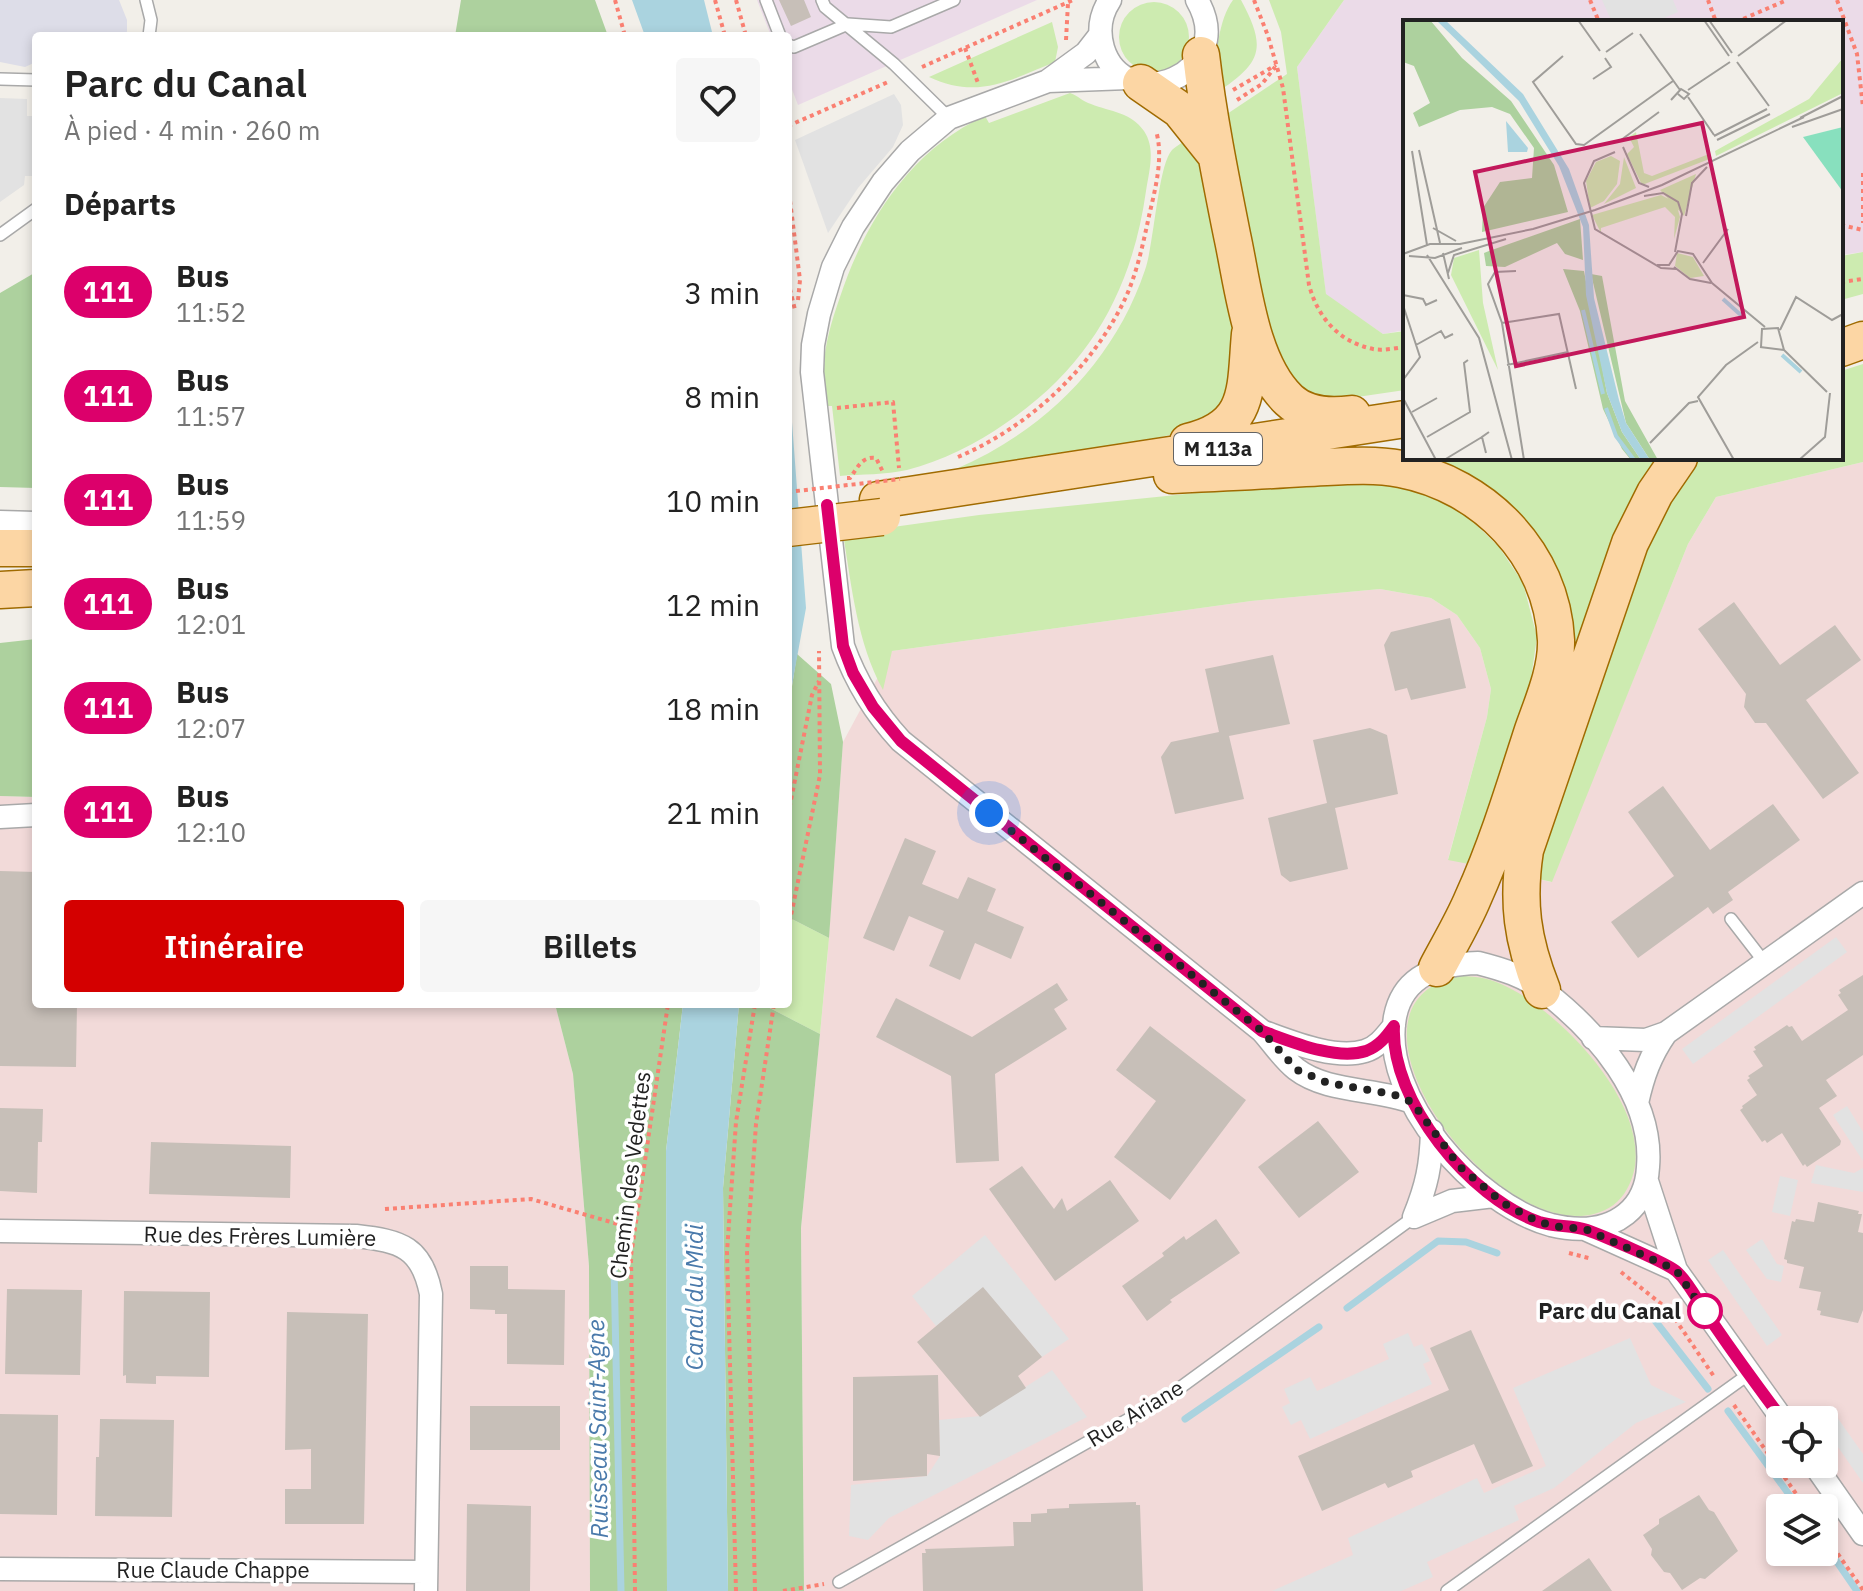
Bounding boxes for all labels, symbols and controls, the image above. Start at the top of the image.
inset map [1403,20,1843,460]
text: Parc du Canal [64,58,307,107]
button: heart [676,58,760,142]
text: À pied · 4 min · 260 m [64,113,321,147]
text: Départs [64,184,176,223]
text: Bus [176,256,229,295]
text: 111 [83,273,133,310]
text: 3 min [684,273,760,312]
text: 11:52 [176,295,246,329]
text: Bus [176,360,229,399]
text: 111 [83,377,133,414]
text: 8 min [684,377,760,416]
text: 11:57 [176,399,246,433]
road number: M 113a [1174,433,1262,465]
text: Bus [176,464,229,503]
text: 111 [83,481,133,518]
text: 10 min [666,481,760,520]
text: 11:59 [176,503,246,537]
text: Bus [176,568,229,607]
text: 111 [83,585,133,622]
text: 12 min [666,585,760,624]
text: 12:01 [176,607,246,641]
text: Bus [176,672,229,711]
text: 111 [83,689,133,726]
text: 18 min [666,689,760,728]
text: 12:07 [176,711,246,745]
text: Bus [176,776,229,815]
text: 111 [83,793,133,830]
text: 21 min [666,793,760,832]
your location [969,793,1009,833]
text: 12:10 [176,815,246,849]
button: Itinéraire [64,900,404,992]
button: Billets [420,900,760,992]
street label: Chemin des Vedettes [602,1069,657,1280]
street label: Rue des Frères Lumière [143,1219,377,1252]
water label: Canal du Midi [678,1223,710,1370]
marker: Parc du Canal [1688,1294,1722,1328]
place label: Parc du Canal [1538,1296,1681,1325]
water label: Ruisseau Saint-Agne [579,1319,615,1539]
street label: Rue Ariane [1081,1372,1188,1453]
map controls [1766,1406,1838,1566]
button: locate [1766,1406,1838,1478]
button: layers [1766,1494,1838,1566]
street label: Rue Claude Chappe [116,1555,310,1584]

